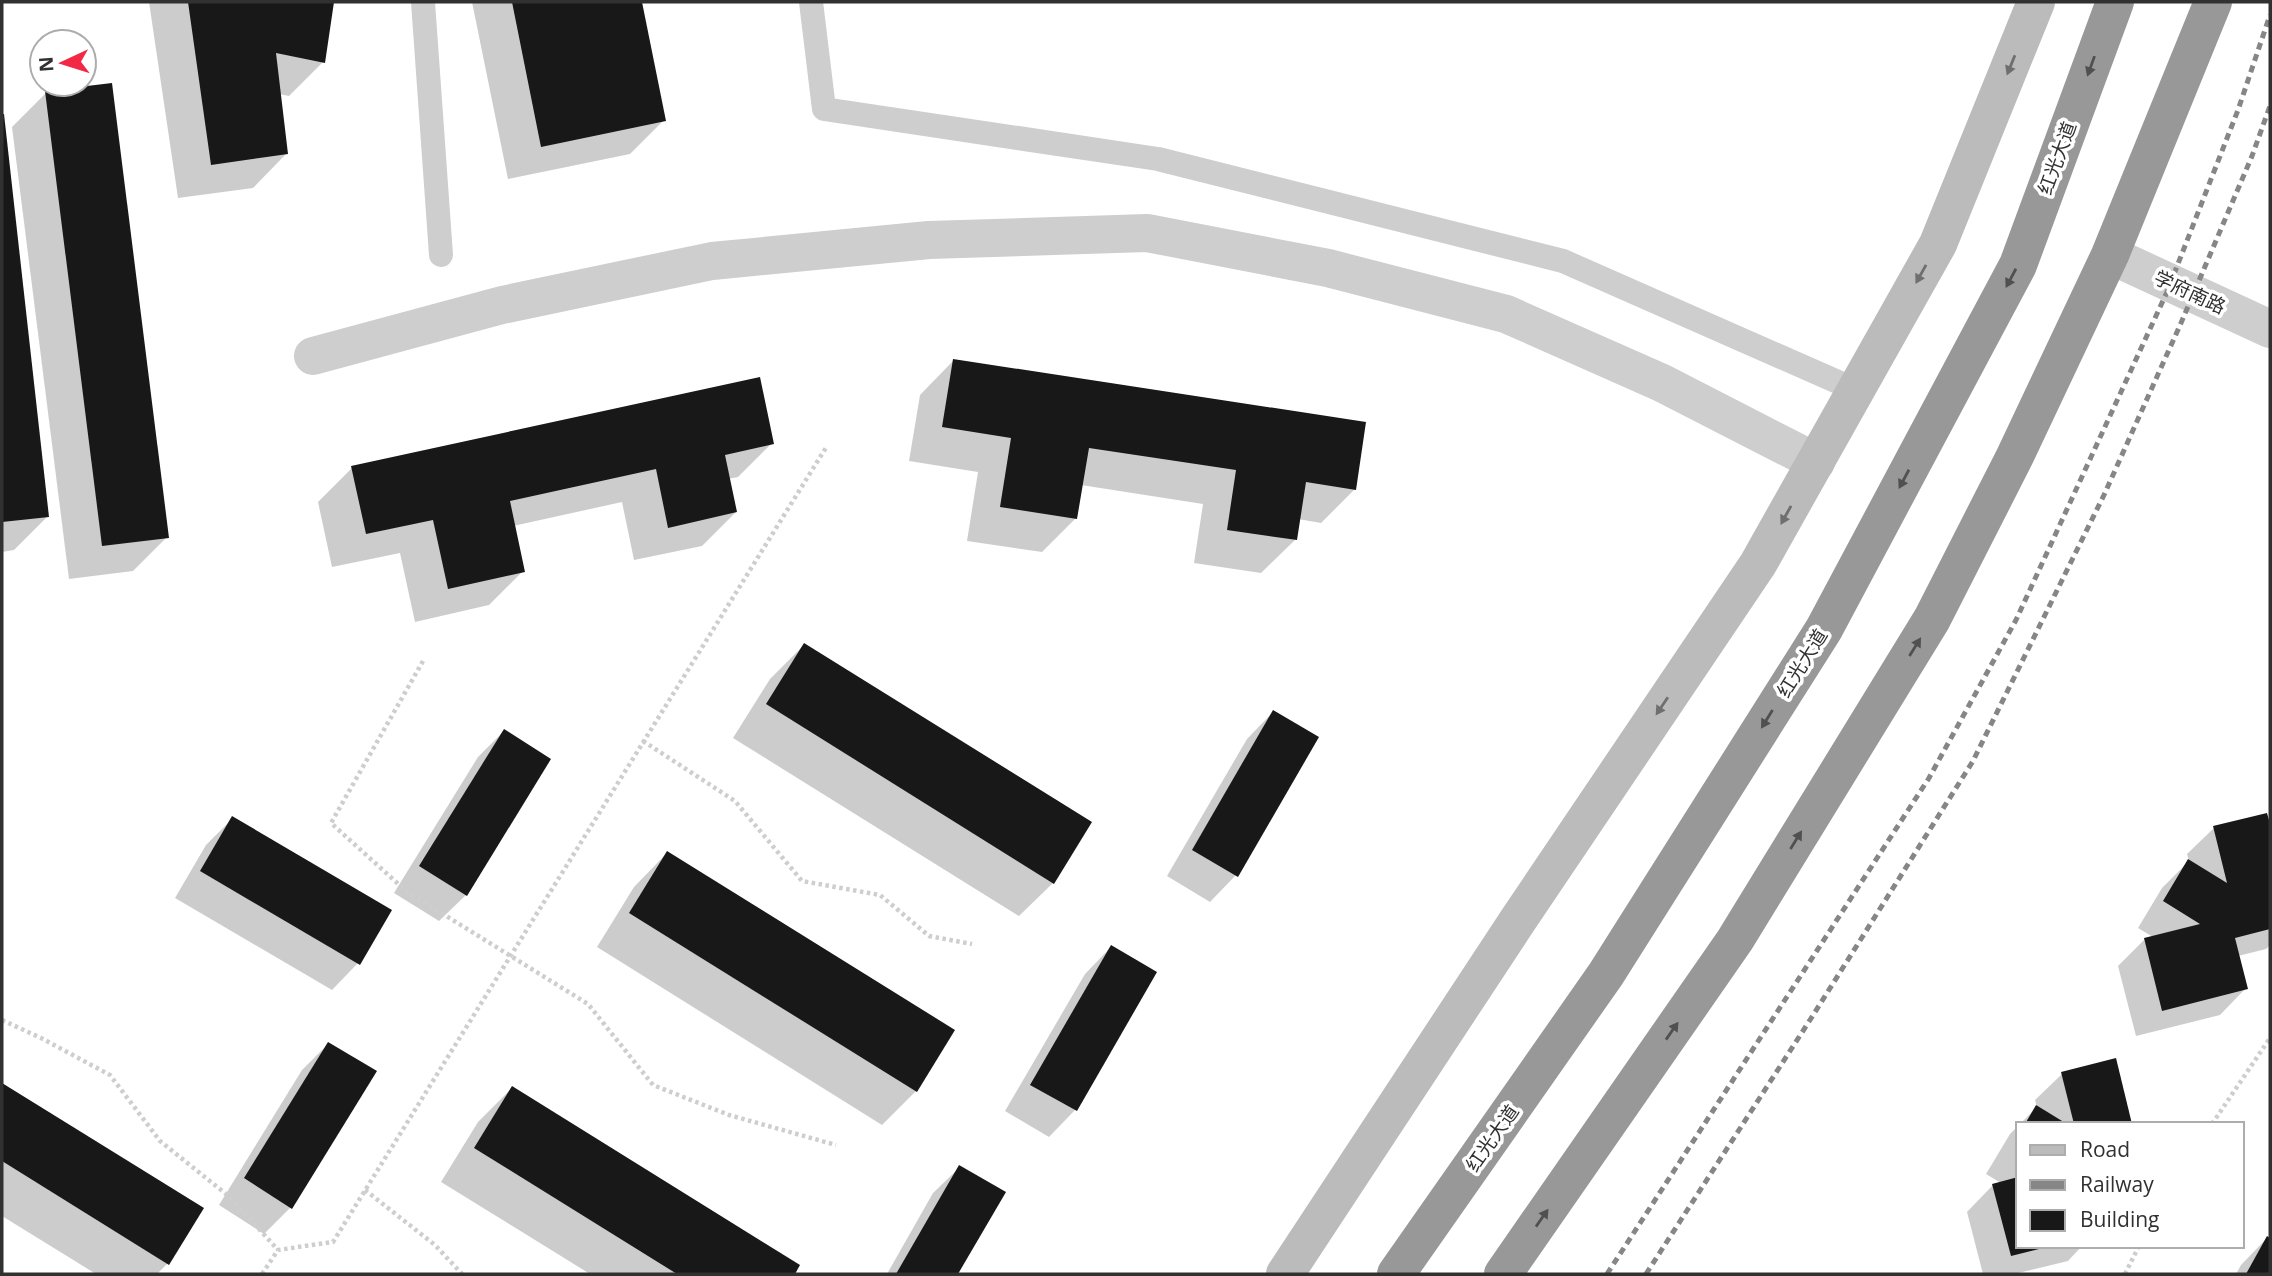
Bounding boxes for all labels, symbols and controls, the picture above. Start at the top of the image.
north arrow [28,28,98,98]
one-way arrow [2005,55,2016,76]
one-way arrow [2086,55,2097,76]
text: N [33,56,60,73]
street label: 红光大道 [2032,118,2082,198]
one-way arrow [1915,264,1927,284]
street label: 学府南路 [2150,264,2230,320]
one-way arrow [2005,269,2017,288]
one-way arrow [1898,469,1910,489]
one-way arrow [1780,505,1792,525]
street label: 红光大道 [1771,624,1833,702]
one-way arrow [1909,637,1921,656]
one-way arrow [1656,696,1669,716]
one-way arrow [1761,710,1774,729]
one-way arrow [1789,831,1802,850]
one-way arrow [1665,1022,1679,1040]
street label: 红光大道 [1460,1099,1524,1177]
legend [2016,1122,2244,1248]
text: Road [2080,1135,2130,1163]
text: Railway [2080,1170,2154,1198]
text: Building [2080,1205,2159,1233]
one-way arrow [1535,1209,1549,1227]

